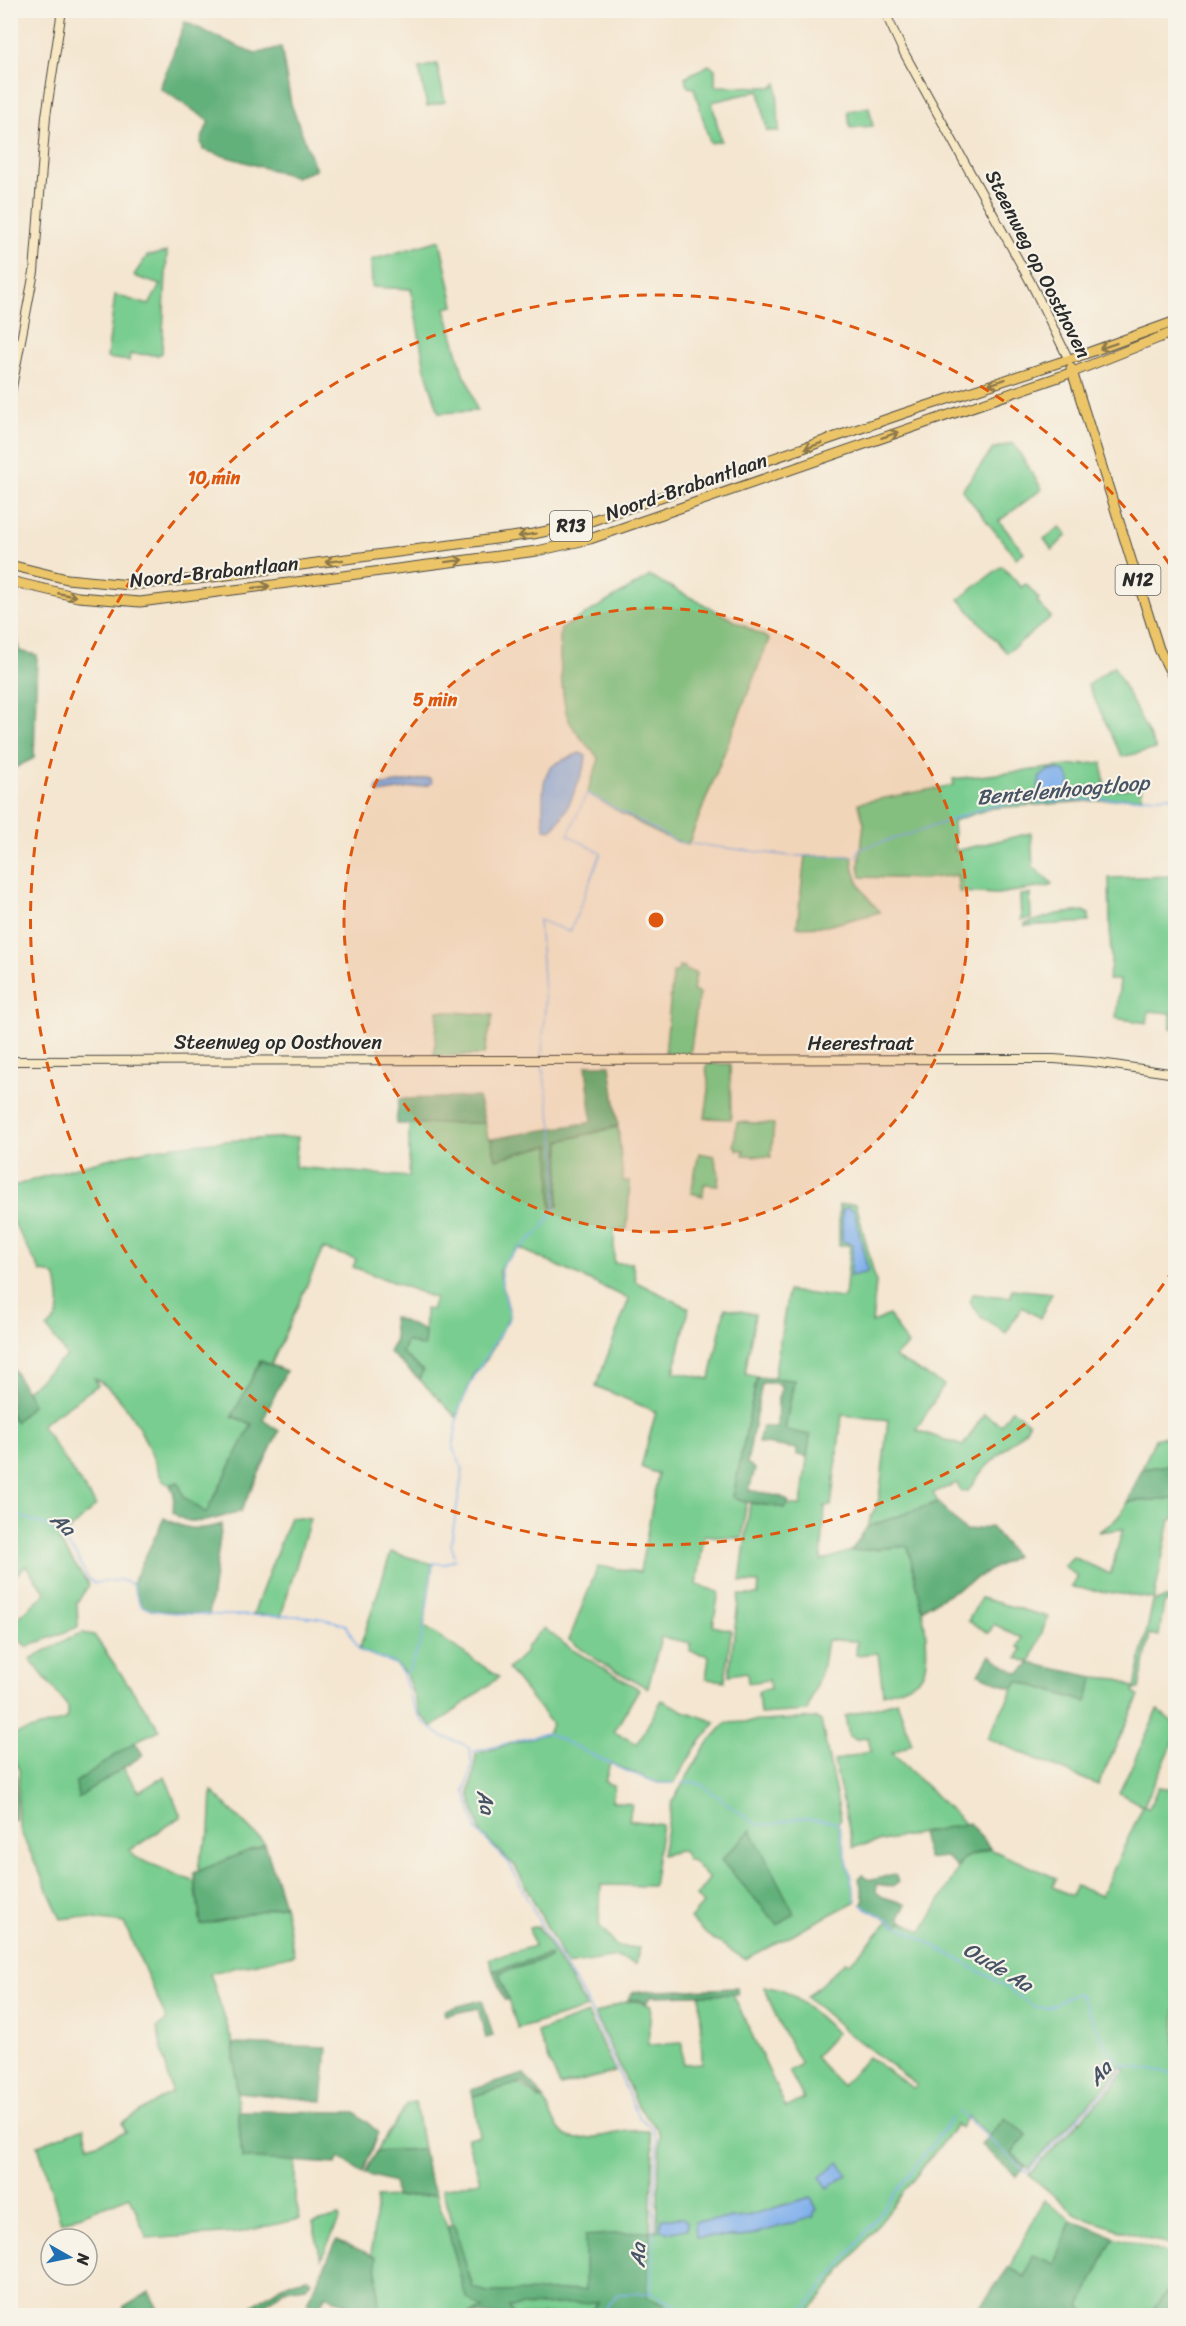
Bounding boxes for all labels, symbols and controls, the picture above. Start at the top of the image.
street label: Steenweg op Oosthoven [975,163,1101,365]
one-way arrow [1099,342,1118,353]
one-way arrow [988,378,1007,389]
one-way arrow [880,429,899,440]
one-way arrow [804,441,823,452]
street label: Noord-Brabantlaan [600,443,772,531]
text: 10 min [188,462,240,494]
road number: R13 [550,511,592,541]
one-way arrow [517,530,537,541]
street label: Noord-Brabantlaan [128,546,300,598]
one-way arrow [324,556,344,567]
one-way arrow [444,556,464,567]
road number: N12 [1116,565,1160,595]
one-way arrow [251,581,270,592]
one-way arrow [57,590,77,601]
text: 5 min [413,684,457,716]
water label: Bentelenhoogtloop [975,763,1153,816]
centre of rings [646,910,666,930]
street label: Steenweg op Oosthoven [174,1025,382,1060]
street label: Heerestraat [808,1026,915,1061]
water label: Aa [41,1501,86,1547]
water label: Aa [465,1786,507,1819]
water label: Oude Aa [955,1931,1043,2004]
water label: Aa [1077,2050,1123,2095]
north arrow [39,2227,99,2287]
water label: Aa [619,2241,657,2269]
text: N [68,2251,99,2268]

